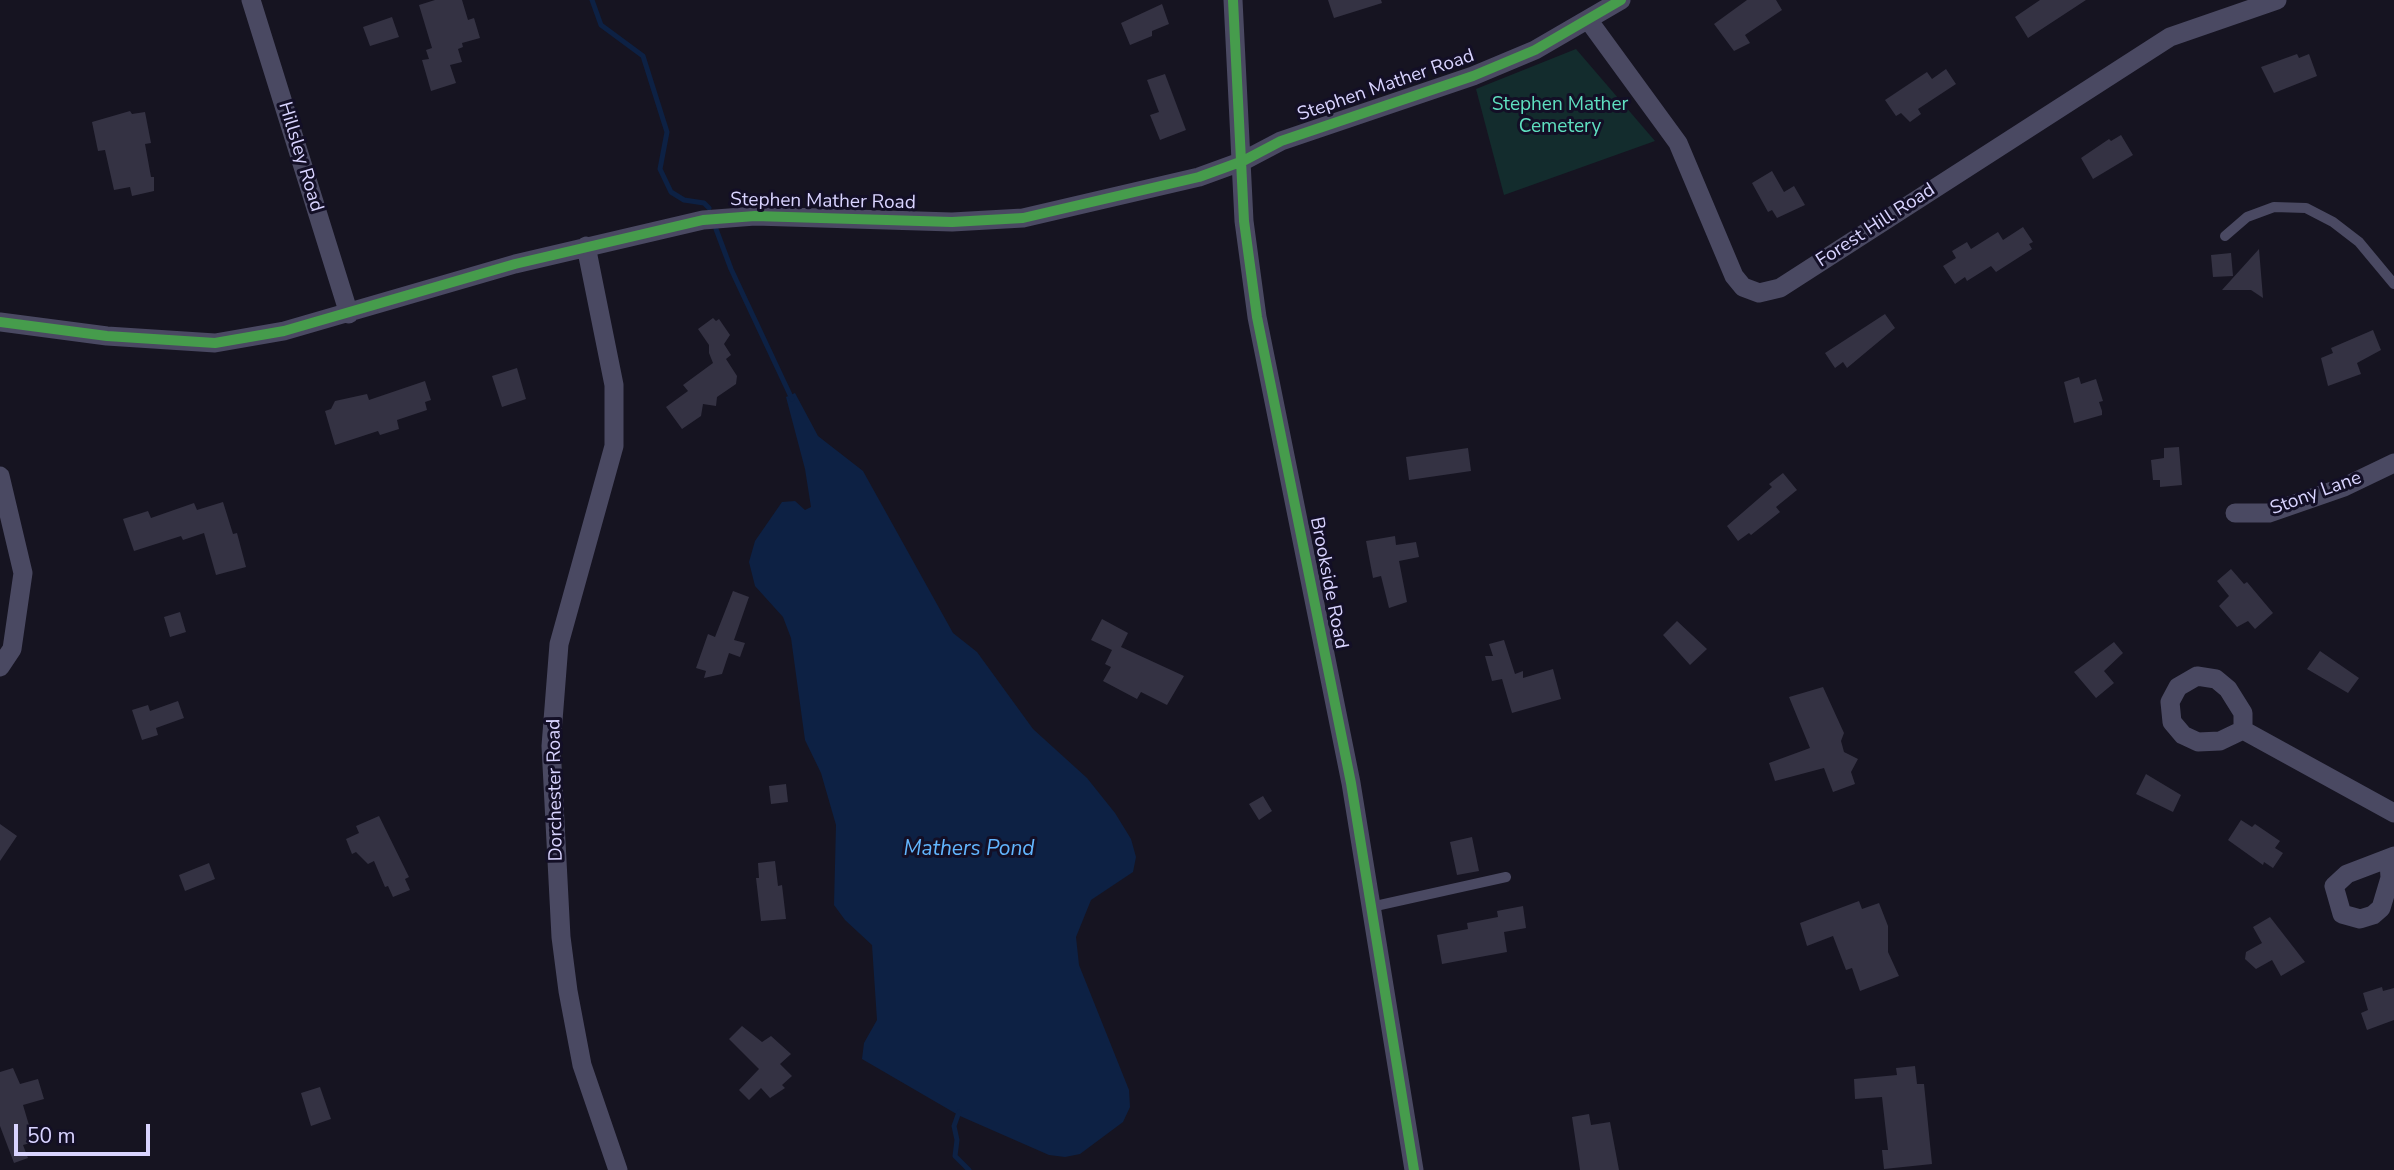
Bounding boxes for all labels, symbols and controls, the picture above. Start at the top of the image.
street label: Stephen Mather Road [1294,45,1478,127]
park label: Stephen Mather Cemetery [1492,94,1628,138]
street label: Hillsley Road [273,99,327,215]
street label: Forest Hill Road [1812,179,1940,273]
street label: Stephen Mather Road [730,189,916,215]
street label: Stony Lane [2267,467,2365,521]
street label: Brookside Road [1304,515,1352,651]
street label: Dorchester Road [543,718,569,862]
water label: Mathers Pond [903,837,1035,863]
scale bar [18,1110,154,1154]
text: 50 m [27,1122,76,1150]

